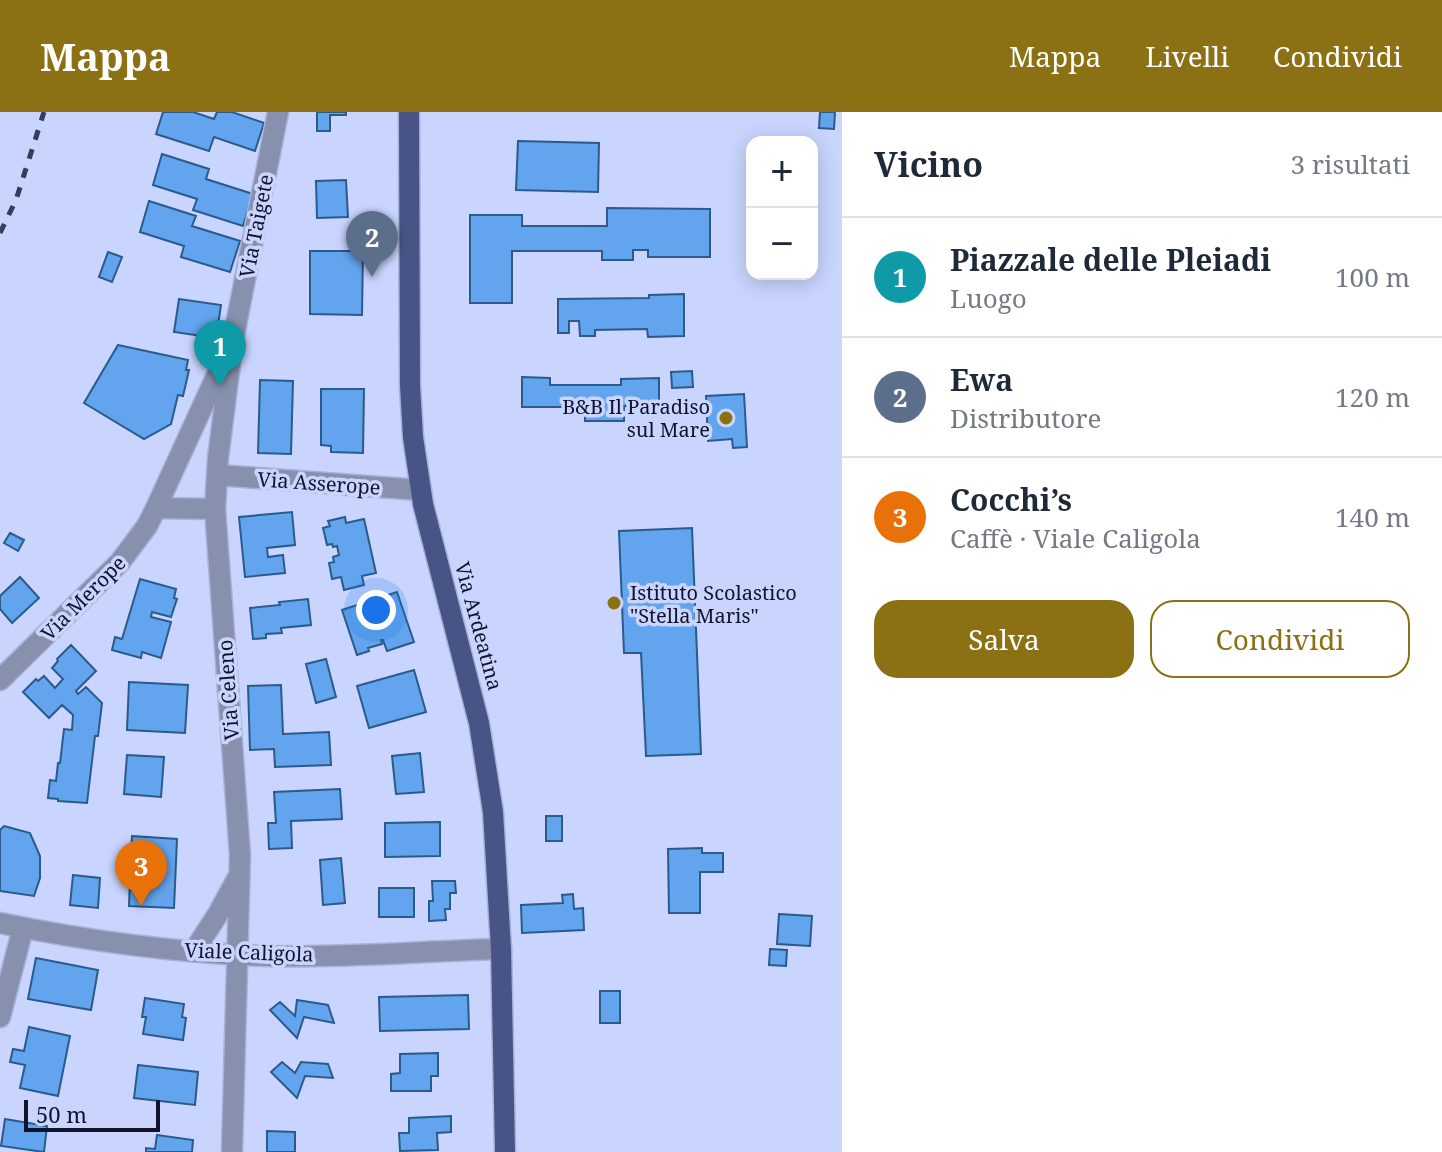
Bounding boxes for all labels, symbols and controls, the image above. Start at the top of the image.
text: Mappa [40,30,171,82]
text: Mappa [1009,37,1101,75]
text: Livelli [1145,37,1229,75]
text: Condividi [1273,37,1402,75]
map controls [746,136,818,280]
button: + [746,136,818,208]
text: Vicino [874,141,983,187]
text: 3 risultati [1291,146,1410,182]
street label: Via Taigete [233,172,279,280]
button: − [746,208,818,280]
pin: 2 [346,211,398,277]
text: Piazzale delle Pleiadi [950,239,1271,280]
text: 1 [893,259,907,295]
text: 100 m [1335,259,1410,295]
text: Luogo [950,280,1027,316]
pin: 1 [194,320,246,386]
text: Ewa [950,359,1013,400]
text: 2 [893,379,907,415]
text: 120 m [1335,379,1410,415]
place label: B&B Il Paradiso sul Mare [562,393,710,443]
text: Distributore [950,400,1101,436]
marker: B&B Il Paradiso sul Mare [717,409,735,427]
street label: Via Asserope [257,465,381,501]
text: Cocchi’s [950,479,1072,520]
text: 3 [893,499,907,535]
text: 140 m [1335,499,1410,535]
text: Caffè · Viale Caligola [950,520,1201,556]
street label: Via Merope [35,550,131,646]
street label: Via Ardeatina [449,559,509,693]
place label: Istituto Scolastico "Stella Maris" [630,579,797,629]
your location [356,590,396,630]
marker: Istituto Scolastico "Stella Maris" [605,594,623,612]
button: Salva [874,600,1134,678]
button: Condividi [1150,600,1410,678]
street label: Via Celeno [211,639,245,741]
pin: 3 [115,840,167,906]
street label: Viale Caligola [184,936,314,968]
scale bar [24,1096,160,1132]
text: 50 m [36,1099,87,1129]

